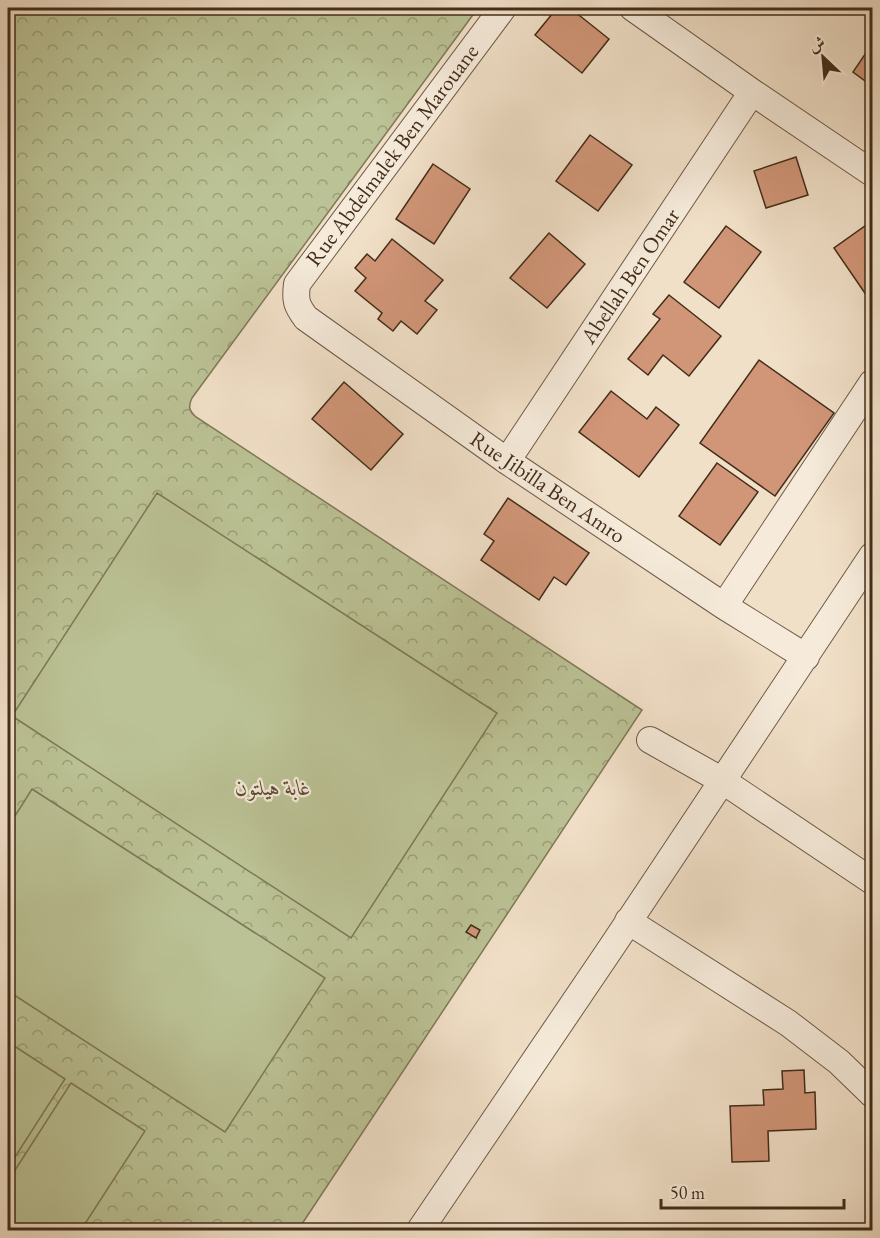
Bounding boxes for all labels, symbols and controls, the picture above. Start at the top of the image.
north arrow [793,27,853,87]
text: ش [805,31,828,57]
street label: Rue Abdelmalek Ben Marouane [299,38,485,272]
street label: Abellah Ben Omar [573,202,686,350]
street label: Rue Jibilla Ben Amro [465,424,632,550]
park label: غابة هيلتون [235,773,311,802]
scale bar [661,1172,844,1210]
text: 50 m [670,1181,705,1204]

